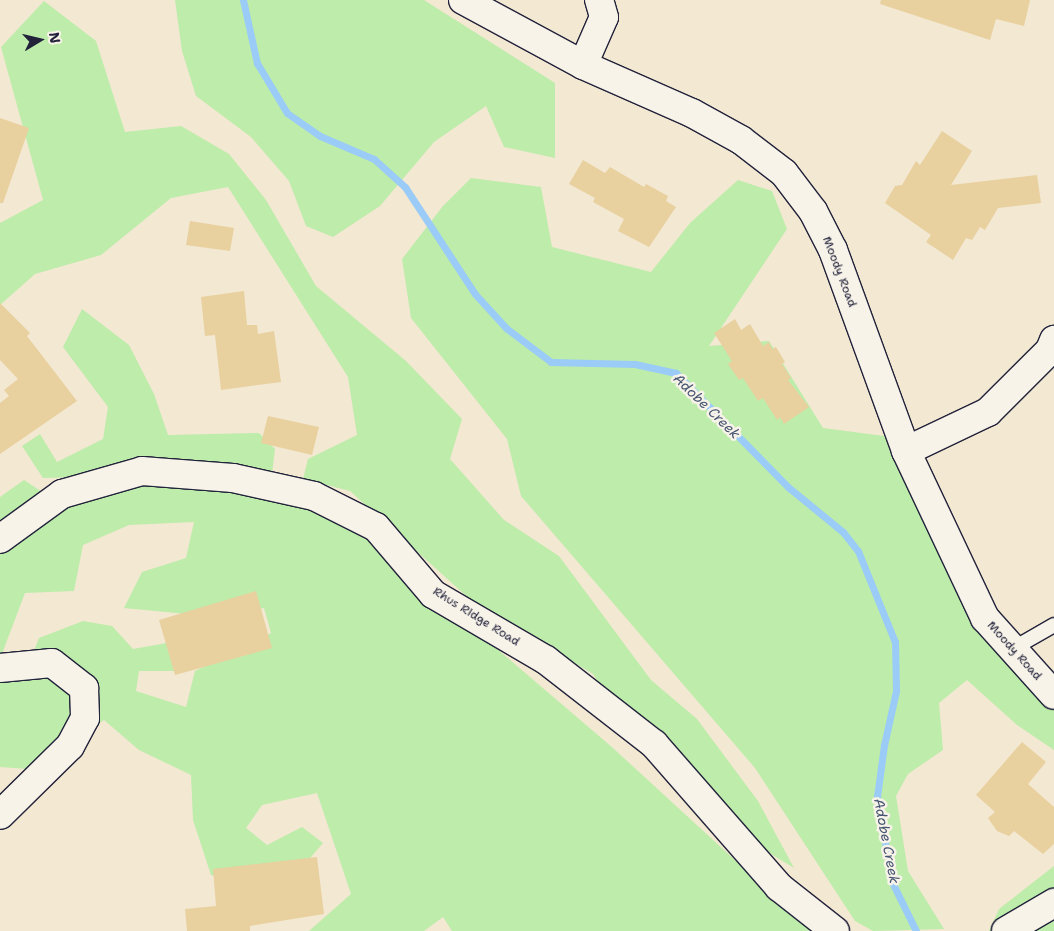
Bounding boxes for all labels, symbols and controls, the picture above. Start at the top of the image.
north arrow [15,15,65,65]
text: N [45,31,65,45]
street label: Moody Road [819,235,859,309]
water label: Adobe Creek [670,370,744,442]
street label: Rhus Ridge Road [430,585,522,649]
street label: Moody Road [984,618,1044,684]
water label: Adobe Creek [871,797,903,885]

